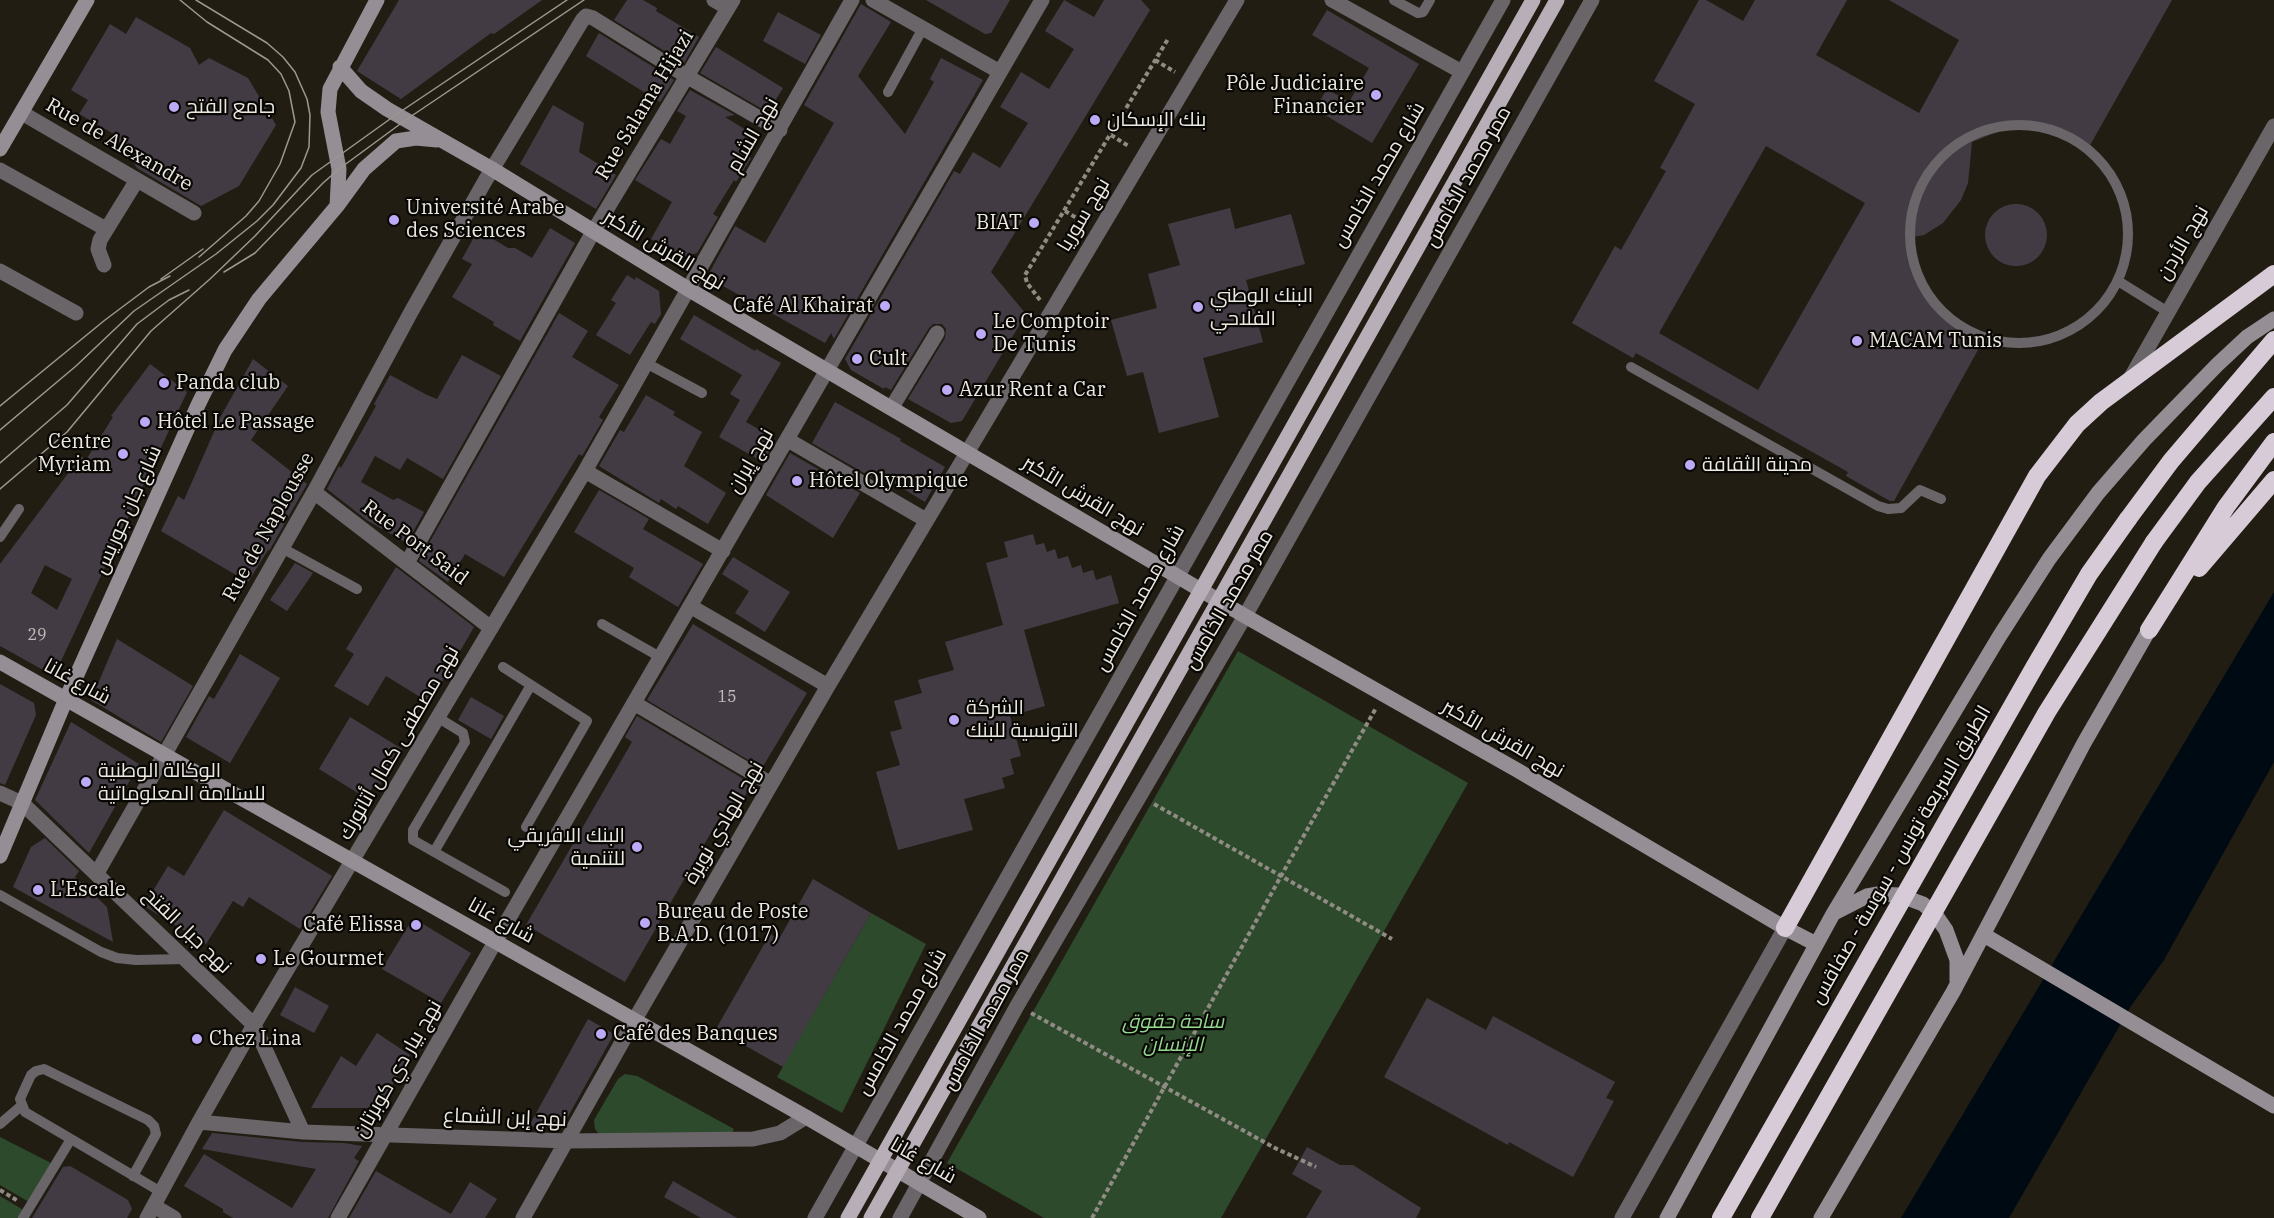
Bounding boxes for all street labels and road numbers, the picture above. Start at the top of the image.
street label: Rue Salama Hijazi [591,26,699,184]
street label: Rue de Alexandre [41,93,197,197]
street label: نهج الشام [722,93,784,177]
street label: شارع محمد الخامس [1328,98,1430,252]
street label: ممر محمد الخامس [1419,102,1517,252]
street label: نهج سوريا [1053,174,1115,256]
street label: نهج الأردن [2152,201,2214,285]
street label: نهج القرش الأكبر [599,204,729,296]
street label: نهج إيران [723,424,779,498]
street label: شارع جان جوريس [89,442,167,578]
street label: Rue de Naplousse [218,448,320,606]
street label: نهج القرش الأكبر [1018,450,1148,542]
street label: Rue Port Said [357,495,473,591]
street label: شارع محمد الخامس [1090,521,1190,675]
street label: ممر محمد الخامس [1179,526,1279,674]
street label: نهج مصطفى كمال أتاتورك [334,642,464,844]
street label: شارع غانا [40,654,114,710]
street label: نهج القرش الأكبر [1438,694,1568,784]
street label: الطريق السريعة تونس - سوسة - صفاقس [1805,701,1997,1009]
street label: نهج الهادي نويرة [679,757,769,889]
street label: نهج جبل الفتح [138,883,236,979]
street label: شارع غانا [464,893,538,949]
street label: شارع محمد الخامس [852,945,952,1099]
street label: ممر محمد الخامس [937,945,1035,1095]
street label: نهج بيار دي كوبرتان [349,996,447,1142]
street label: نهج إبن الشماع [443,1104,567,1132]
street label: شارع غانا [886,1133,960,1189]

